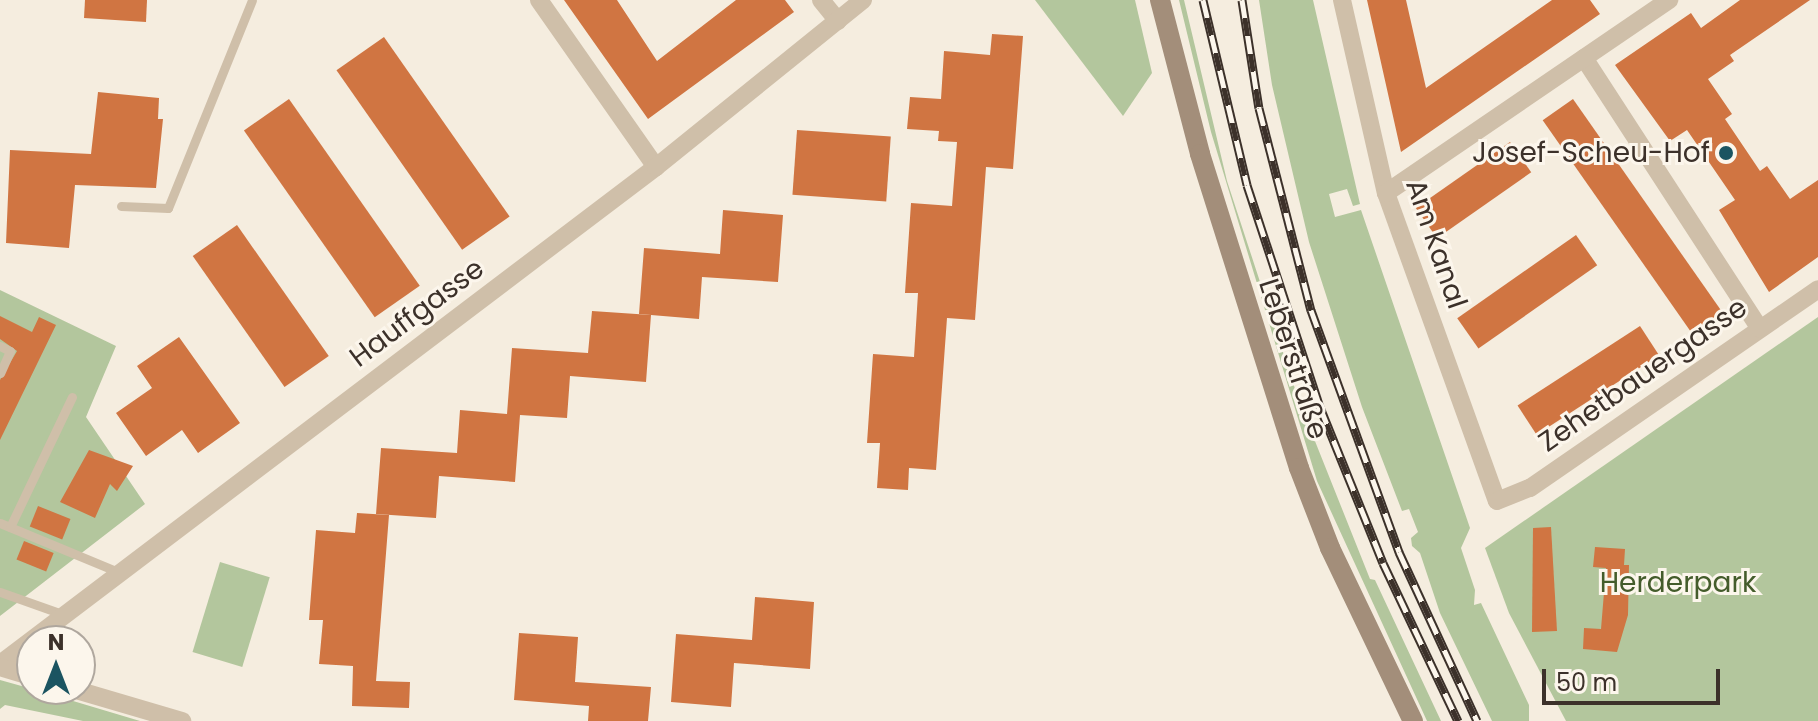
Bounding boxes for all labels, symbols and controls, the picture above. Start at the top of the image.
place label: Josef-Scheu-Hof [1472,136,1710,170]
marker: Josef-Scheu-Hof [1717,144,1735,162]
street label: Am Kanal [1398,175,1474,313]
street label: Hauffgasse [343,252,491,374]
street label: Leberstraße [1251,274,1335,444]
street label: Zehetbauergasse [1533,291,1753,459]
park label: Herderpark [1600,566,1756,600]
north arrow [16,625,96,705]
text: N [48,627,64,658]
scale bar [1546,653,1724,703]
text: 50 m [1556,666,1617,699]

